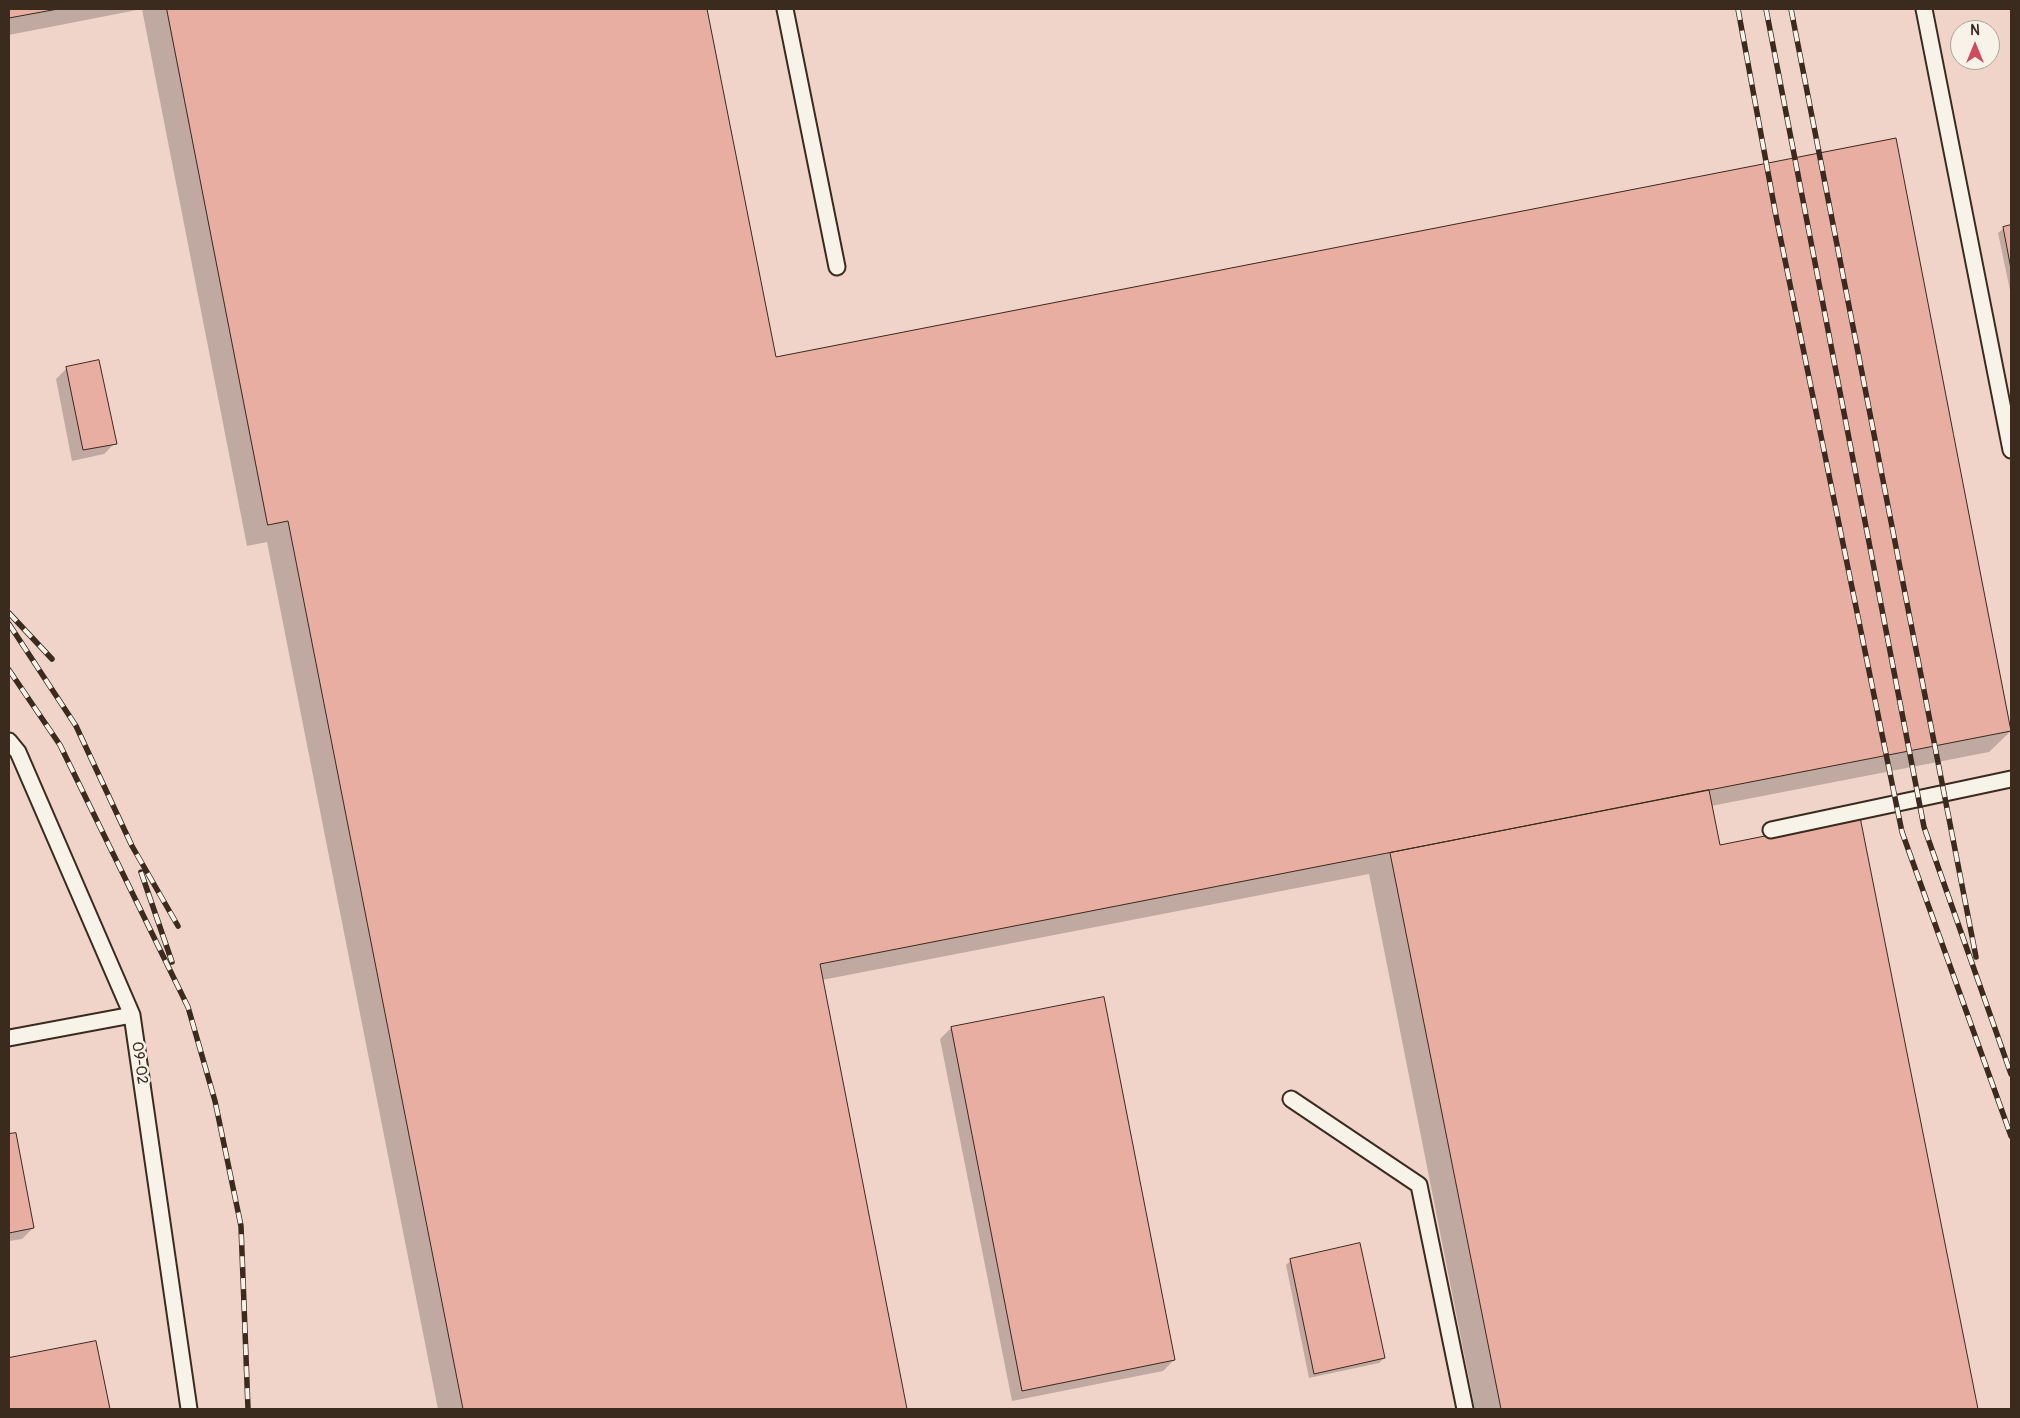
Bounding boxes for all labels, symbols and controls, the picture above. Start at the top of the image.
north arrow [1950,20,2000,70]
text: N [1970,22,1980,39]
street label: 09-02 [127,1040,151,1086]

